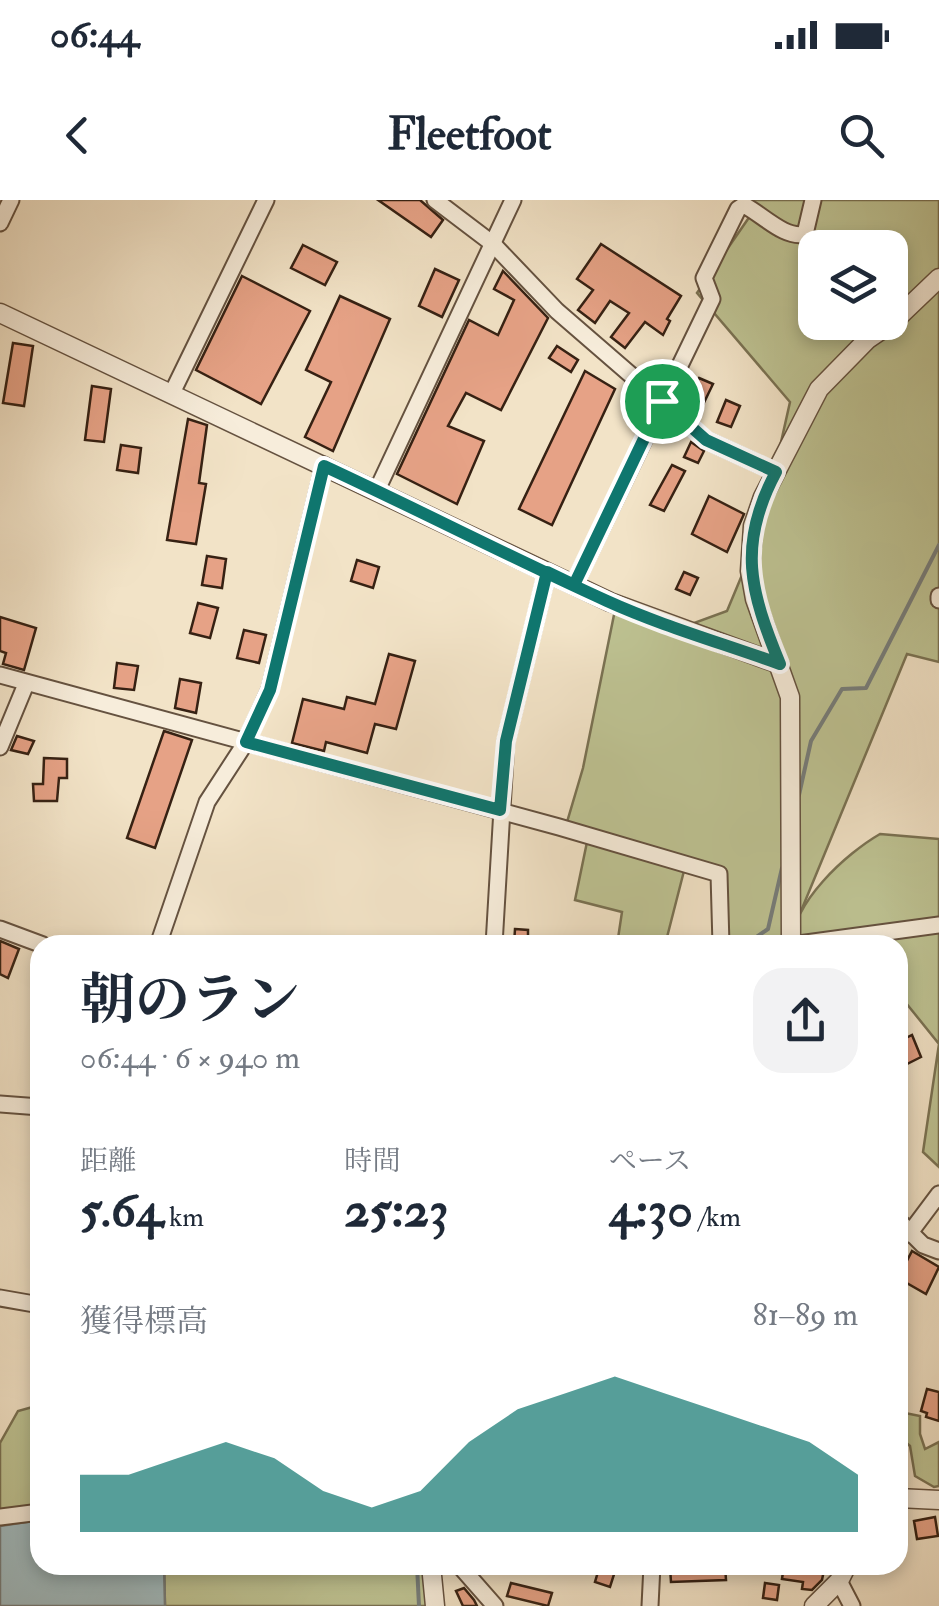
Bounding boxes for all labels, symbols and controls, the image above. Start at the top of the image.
text: 06:44 [50,11,139,59]
text: Fleetfoot [387,107,552,163]
icon: back [50,108,105,163]
icon: search [834,108,889,163]
map controls [798,230,908,340]
button: layers [798,230,908,340]
pin [620,359,705,444]
icon: arrive [635,374,690,429]
text: 朝のラン [80,966,300,1035]
button: share [753,968,858,1073]
text: 06:44 · 6 × 940 m [80,1038,300,1078]
text: 距離 [80,1144,136,1179]
text: 時間 [344,1144,400,1179]
text: ペース [609,1144,691,1179]
text: 5.64 [80,1179,163,1242]
text: 25:23 [344,1179,448,1242]
text: 4:30 [609,1179,693,1242]
text: km [163,1200,204,1235]
text: /km [693,1200,741,1235]
text: 81–89 m [752,1295,858,1335]
text: 獲得標高 [80,1302,208,1342]

